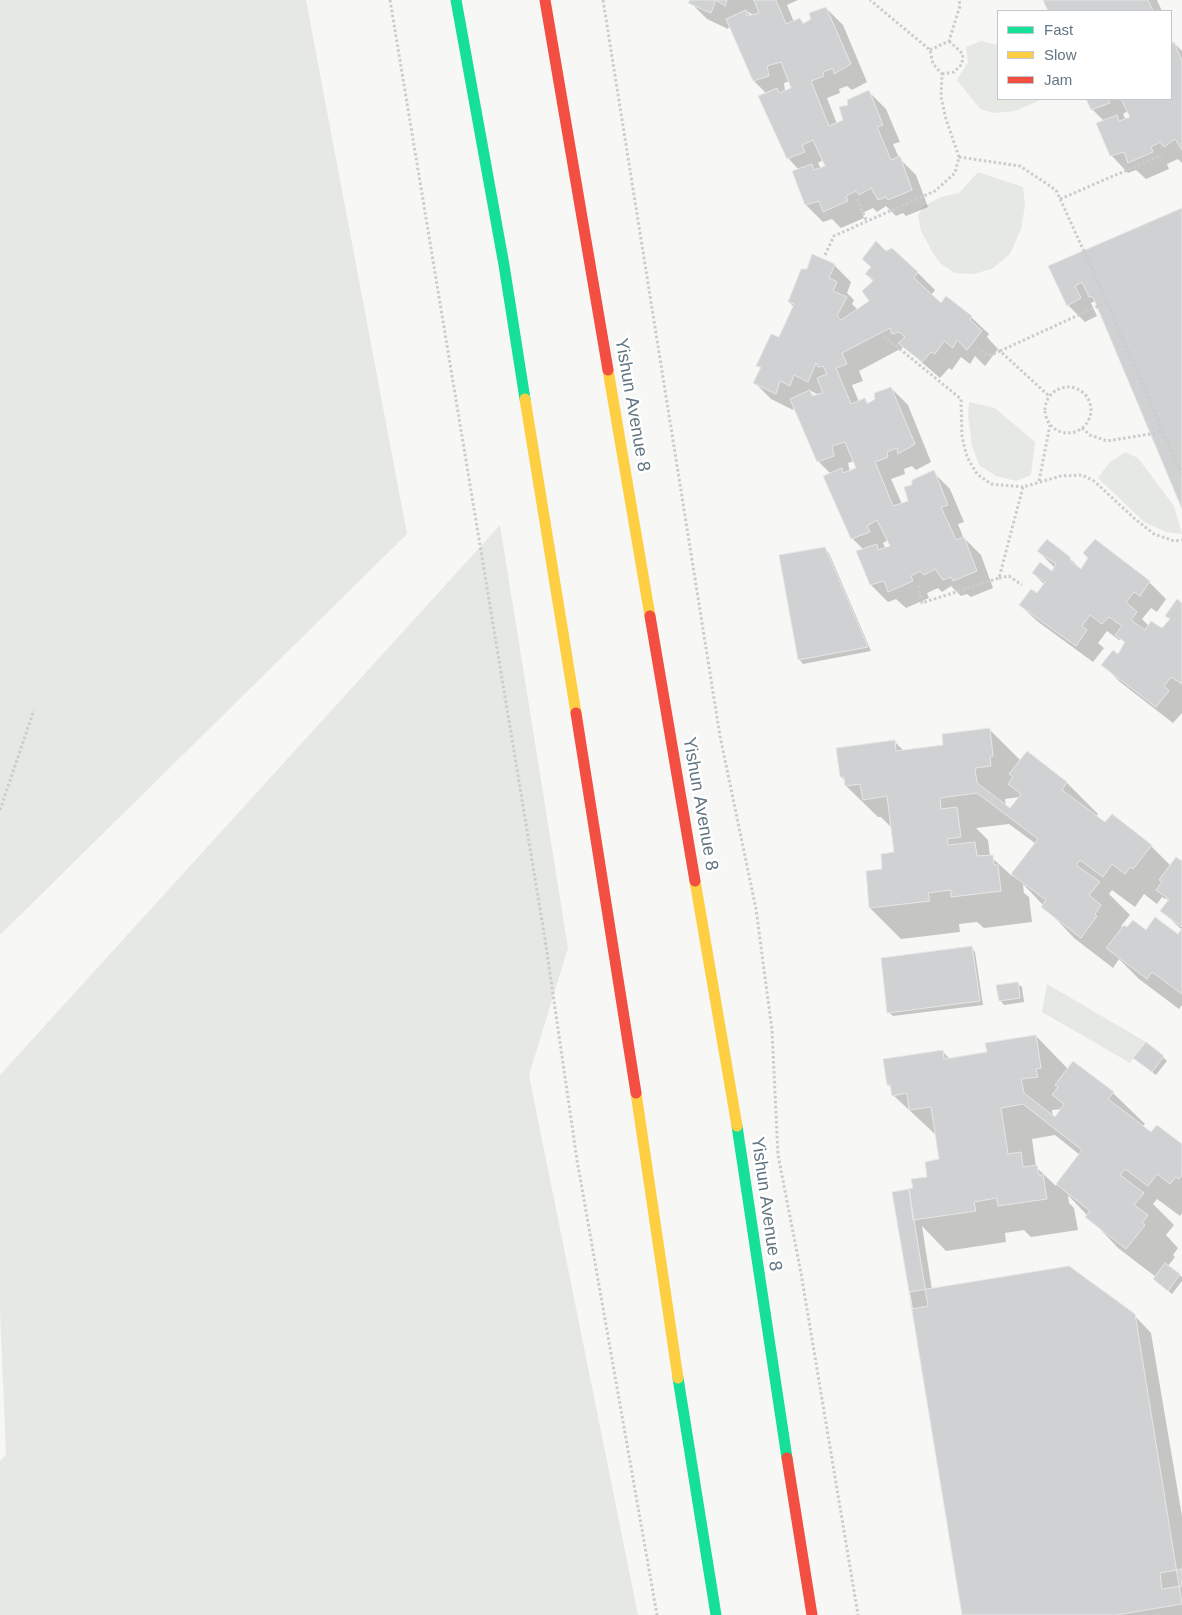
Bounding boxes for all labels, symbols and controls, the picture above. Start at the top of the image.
legend [997,10,1172,100]
text: Fast [1044,21,1073,38]
text: Slow [1044,46,1077,63]
text: Jam [1044,71,1072,88]
street label: Yishun Avenue 8 [610,337,654,473]
street label: Yishun Avenue 8 [678,736,722,872]
street label: Yishun Avenue 8 [746,1136,786,1272]

